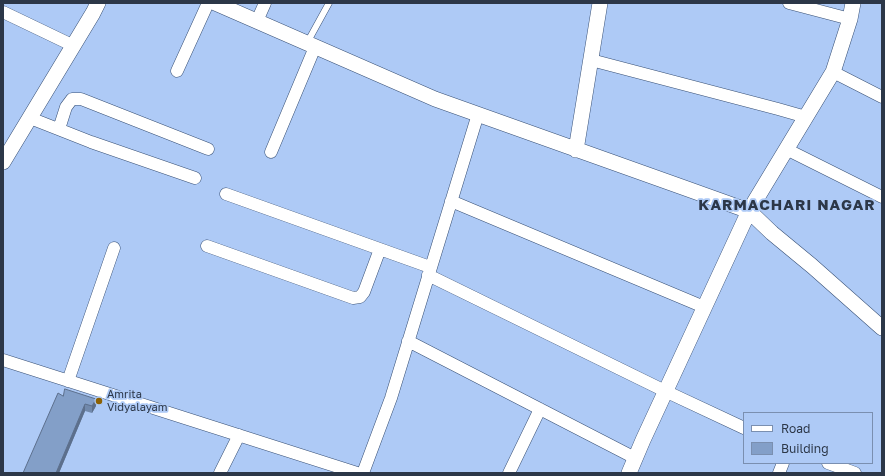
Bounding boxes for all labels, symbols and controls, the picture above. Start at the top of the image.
district label: KARMACHARI NAGAR [698,196,876,214]
place label: Amrita Vidyalayam [107,388,167,414]
marker: Amrita Vidyalayam [94,396,104,406]
legend [743,412,873,464]
text: Road [781,421,810,436]
text: Building [781,441,829,456]

